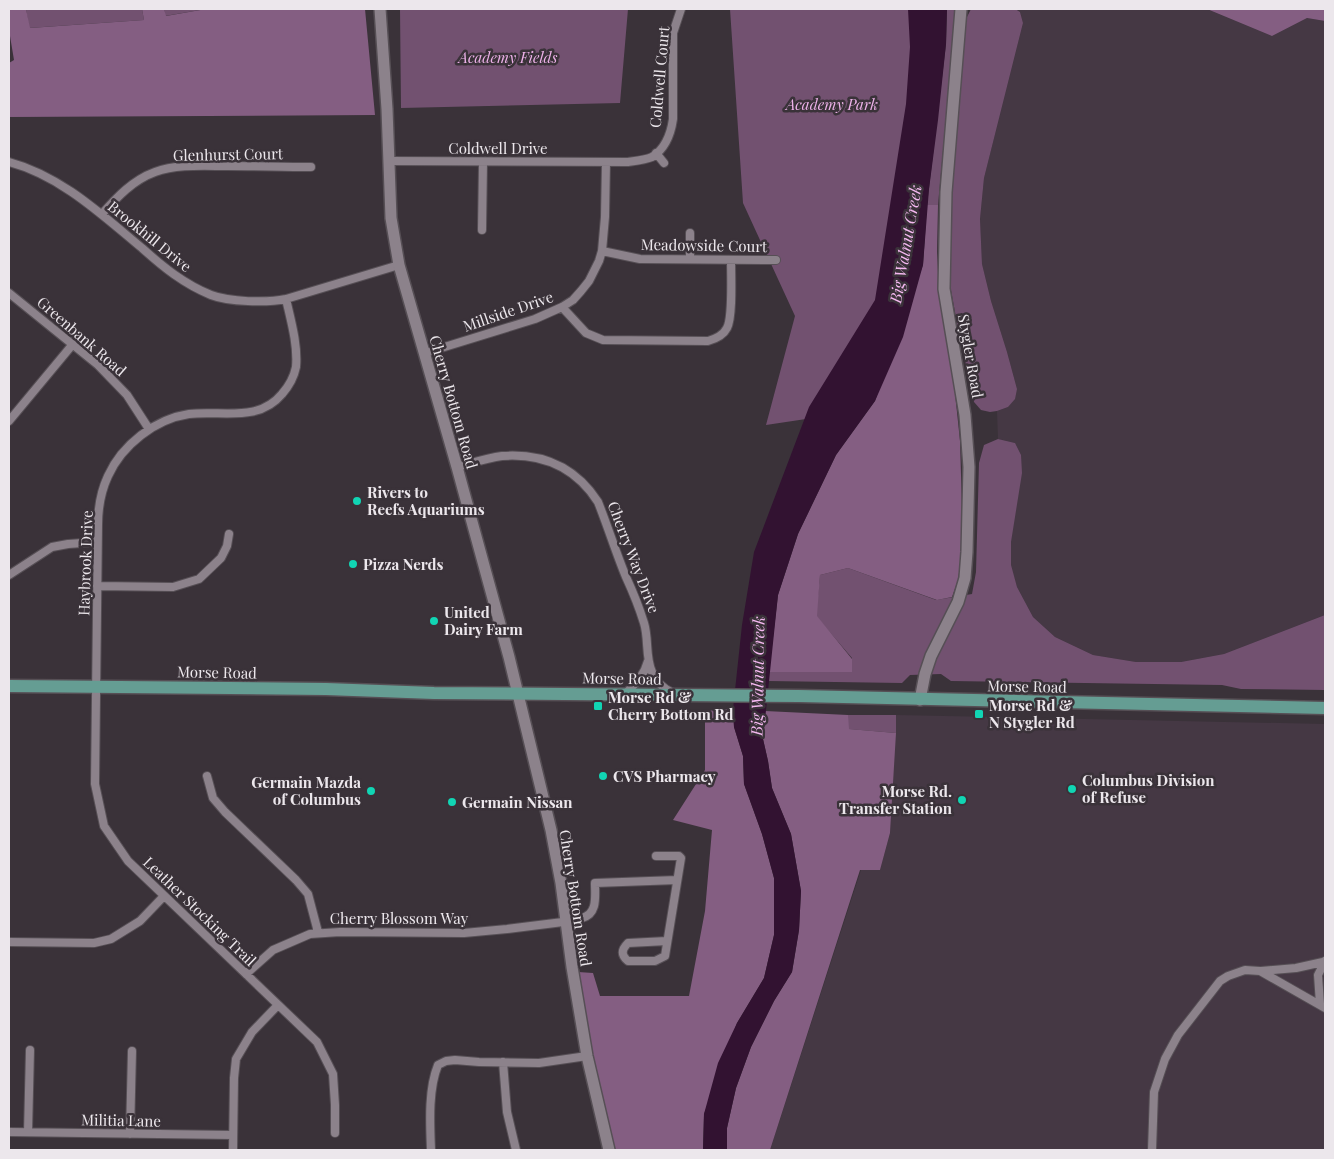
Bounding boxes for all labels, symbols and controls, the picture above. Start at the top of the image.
street label: Coldwell Court [645,25,673,129]
park label: Academy Fields [457,47,558,67]
park label: Academy Park [784,94,878,114]
street label: Coldwell Drive [448,138,548,158]
street label: Glenhurst Court [173,143,284,165]
water label: Big Walnut Creek [884,183,926,306]
street label: Brookhill Drive [104,196,196,276]
street label: Meadowside Court [641,234,768,256]
street label: Millside Drive [460,286,556,336]
street label: Greenbank Road [33,292,131,380]
street label: Stygler Road [954,313,988,400]
street label: Cherry Bottom Road [425,333,483,471]
place label: Rivers to Reefs Aquariums [367,482,485,519]
marker: Rivers to Reefs Aquariums [351,495,363,507]
street label: Cherry Way Drive [603,498,665,616]
street label: Haybrook Drive [73,510,97,616]
place label: Pizza Nerds [363,554,444,574]
marker: Pizza Nerds [347,558,359,570]
place label: United Dairy Farm [444,602,523,639]
marker: United Dairy Farm [428,615,440,627]
water label: Big Walnut Creek [745,616,769,737]
street label: Morse Road [177,661,257,683]
street label: Morse Road [582,667,662,689]
street label: Morse Road [987,675,1067,697]
place label: Morse Rd & Cherry Bottom Rd [608,687,734,724]
place label: Morse Rd & N Stygler Rd [989,695,1075,732]
marker: Morse Rd & Cherry Bottom Rd [592,700,604,712]
marker: Morse Rd & N Stygler Rd [973,708,985,720]
place label: CVS Pharmacy [613,766,716,786]
marker: CVS Pharmacy [597,770,609,782]
place label: Columbus Division of Refuse [1082,770,1215,807]
place label: Germain Mazda of Columbus [251,772,361,809]
place label: Morse Rd. Transfer Station [839,781,953,818]
marker: Columbus Division of Refuse [1066,783,1078,795]
marker: Germain Mazda of Columbus [365,785,377,797]
place label: Germain Nissan [462,792,573,812]
marker: Morse Rd. Transfer Station [956,794,968,806]
marker: Germain Nissan [446,796,458,808]
street label: Cherry Bottom Road [555,828,597,968]
street label: Leather Stocking Trail [139,852,261,970]
street label: Cherry Blossom Way [330,908,469,928]
street label: Militia Lane [81,1109,161,1131]

